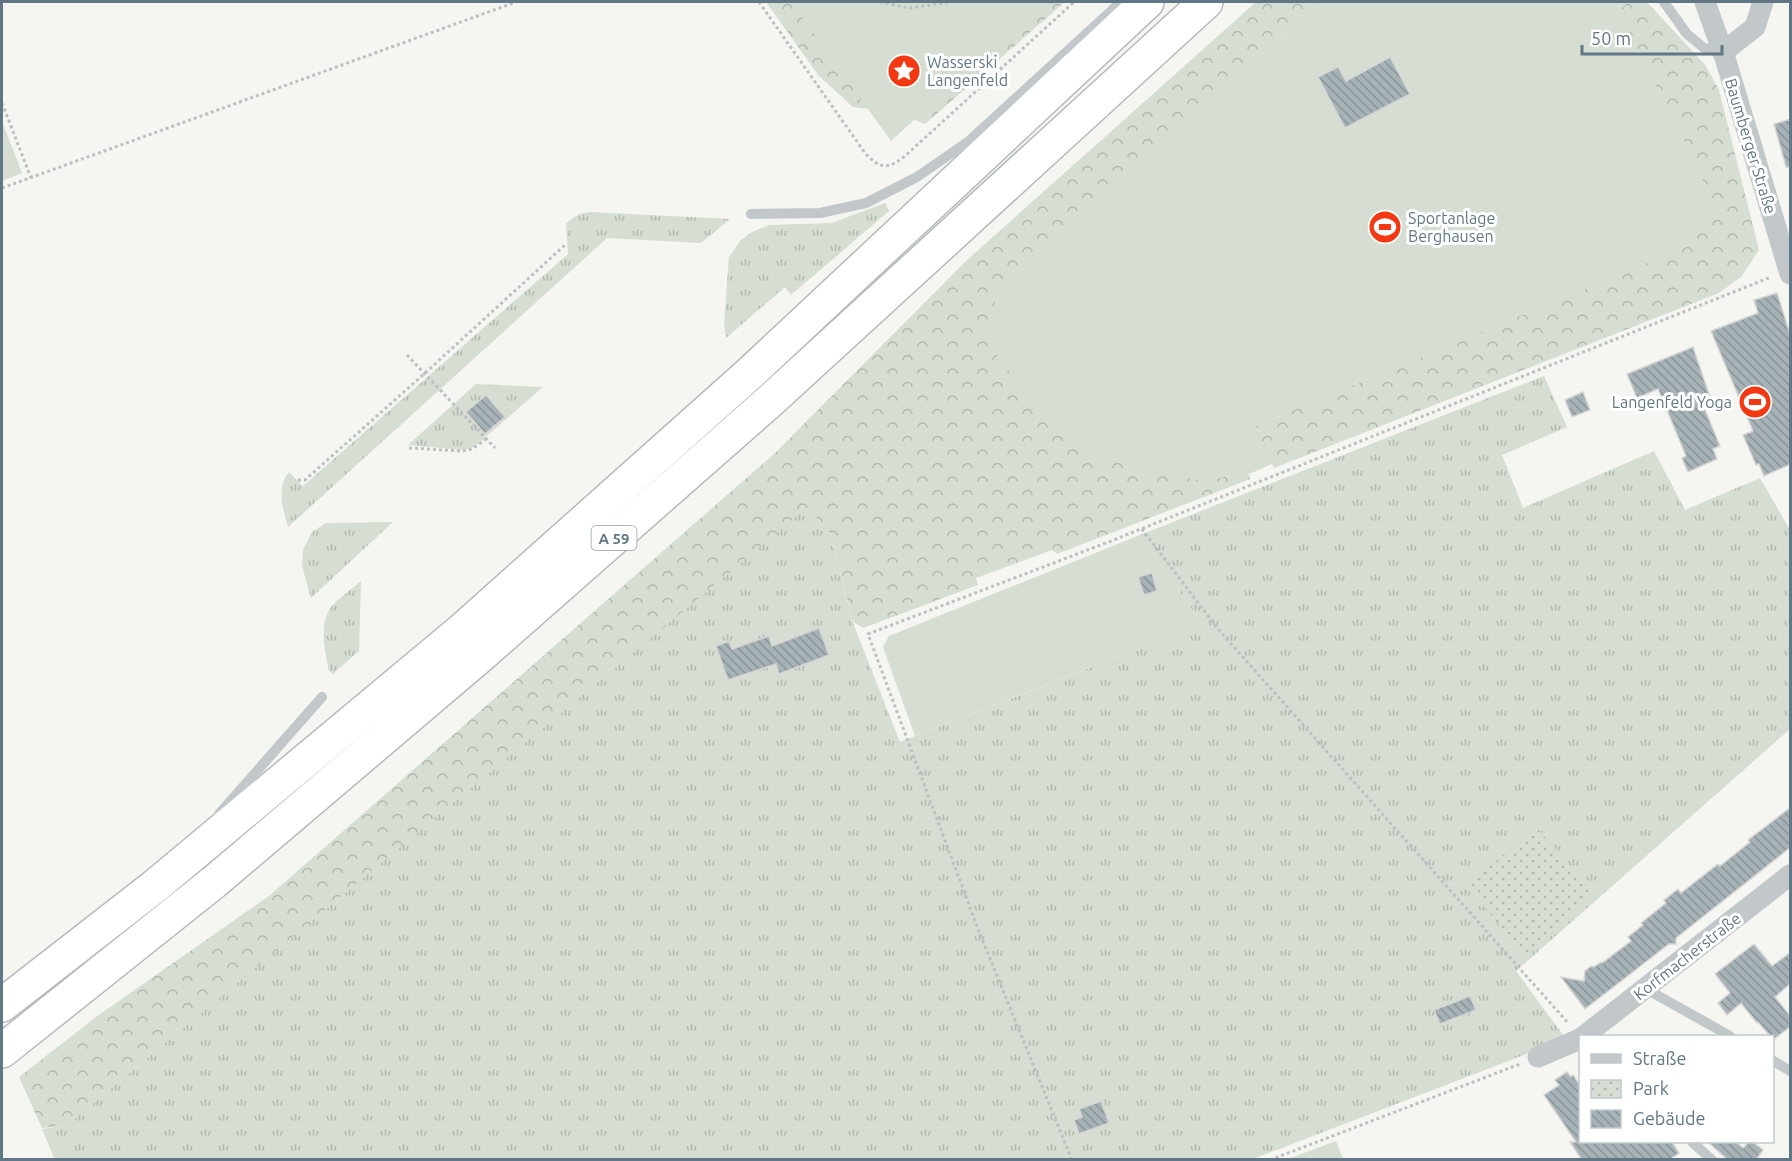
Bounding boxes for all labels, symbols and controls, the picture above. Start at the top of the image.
scale bar [1582,18,1722,56]
text: 50 m [1591,28,1631,48]
place icon: Wasserski Langenfeld [886,53,922,89]
place label: Wasserski Langenfeld [927,53,1008,89]
street label: Baumberger Straße [1722,76,1780,216]
sports icon: Sportanlage Berghausen [1367,209,1403,245]
place label: Sportanlage Berghausen [1408,209,1495,245]
sports icon: Langenfeld Yoga [1737,384,1773,420]
place label: Langenfeld Yoga [1612,393,1732,411]
road number: A 59 [592,526,636,550]
street label: Korfmacherstraße [1630,909,1744,1003]
legend [1579,1035,1774,1143]
text: Straße [1633,1048,1686,1068]
text: Park [1633,1078,1669,1098]
text: Gebäude [1633,1108,1705,1128]

